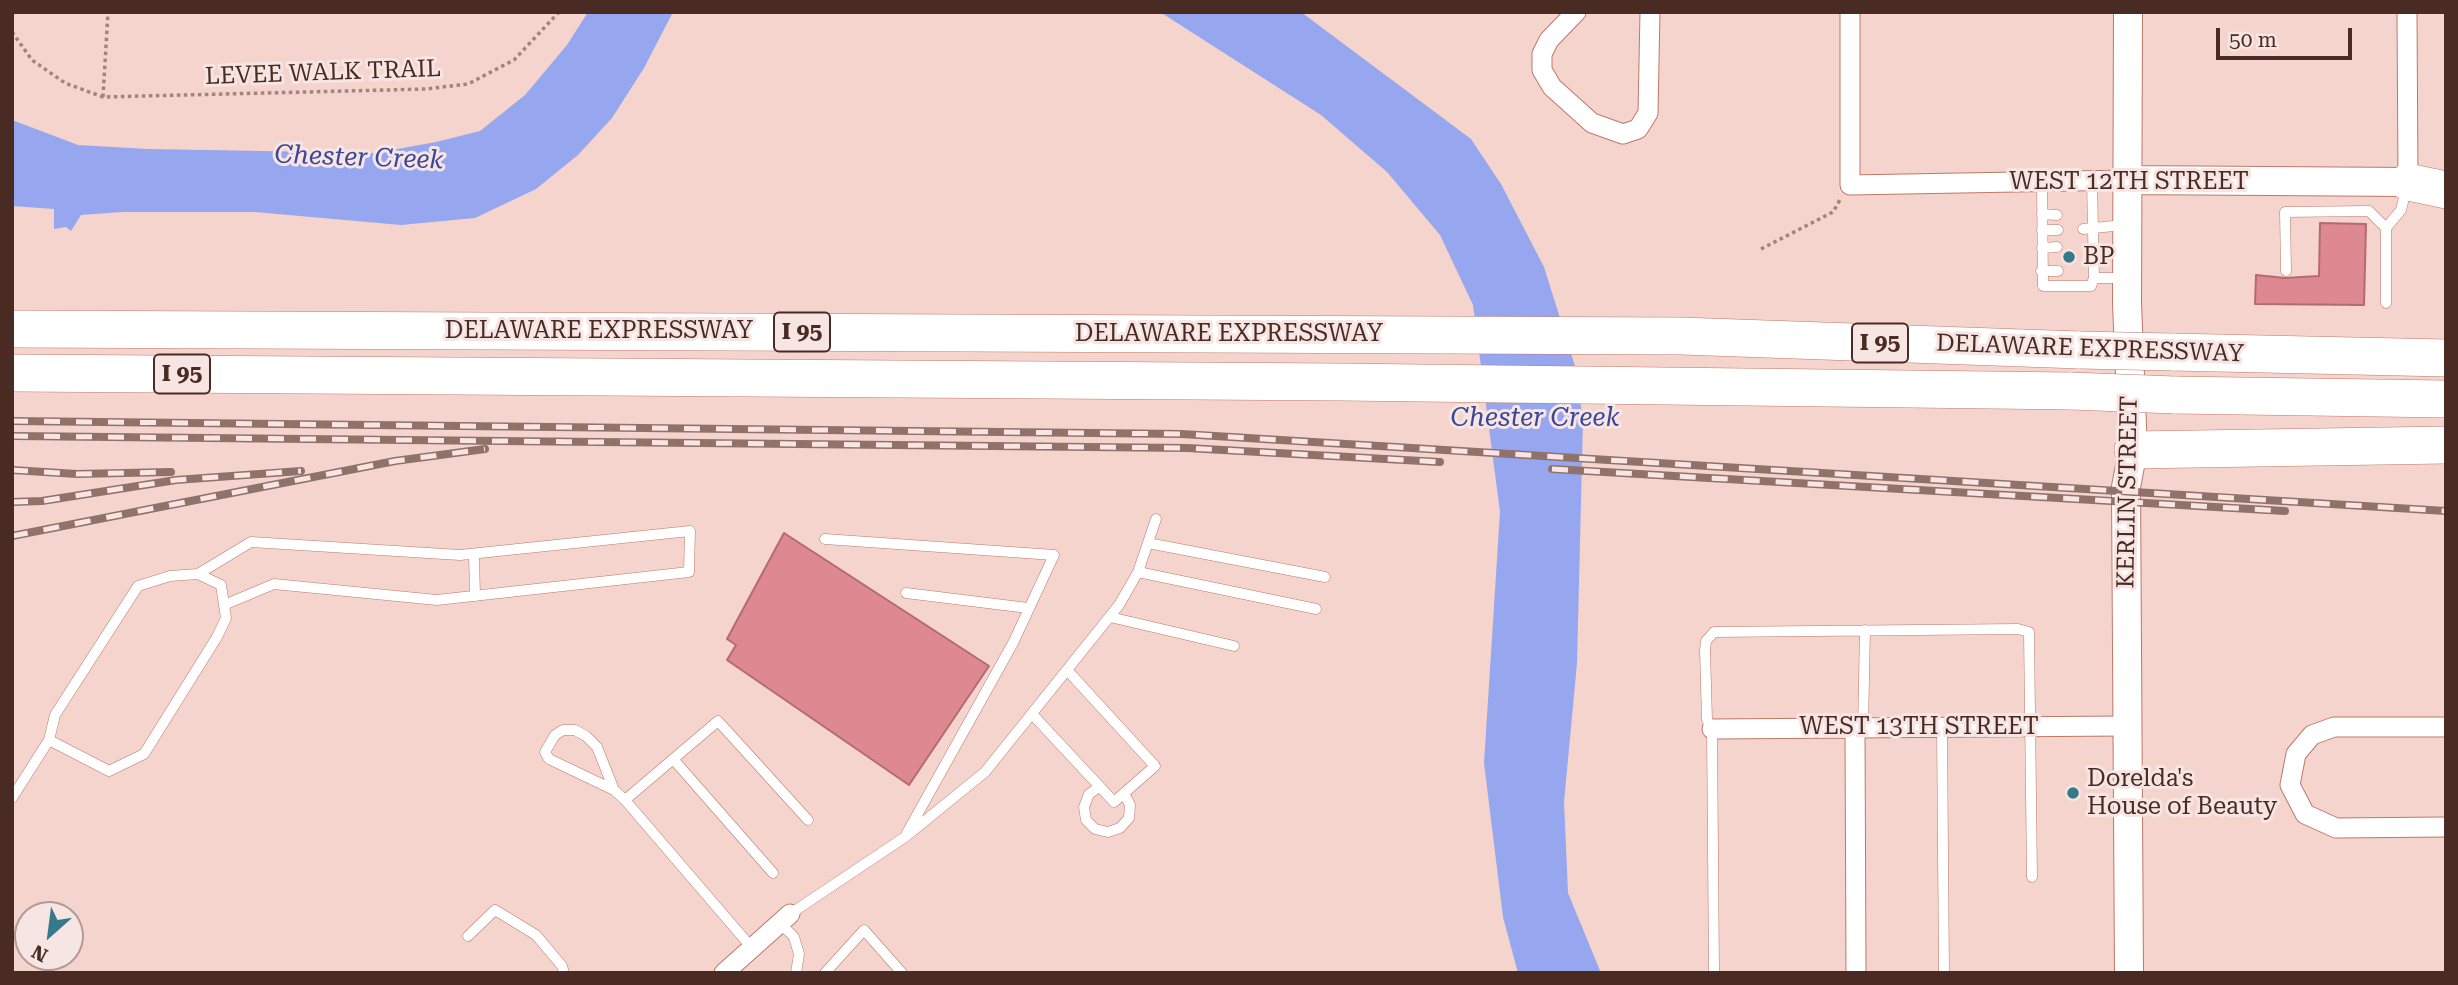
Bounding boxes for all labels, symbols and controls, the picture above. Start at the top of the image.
scale bar [2220,14,2356,58]
text: 50 m [2229,28,2277,52]
street label: LEVEE WALK TRAIL [205,54,441,92]
water label: Chester Creek [274,139,444,177]
street label: WEST 12TH STREET [2009,168,2249,196]
place label: BP [2083,243,2115,271]
marker: BP [2061,249,2077,265]
road number: I 95 [774,312,830,352]
street label: DELAWARE EXPRESSWAY [445,317,753,345]
street label: DELAWARE EXPRESSWAY [1075,320,1383,348]
road number: I 95 [1852,324,1908,362]
street label: DELAWARE EXPRESSWAY [1935,329,2245,369]
road number: I 95 [154,354,210,394]
street label: KERLIN STREET [2112,395,2144,589]
water label: Chester Creek [1450,402,1620,434]
street label: WEST 13TH STREET [1799,713,2039,741]
place label: Dorelda's House of Beauty [2087,765,2277,821]
marker: Dorelda's House of Beauty [2065,785,2081,801]
north arrow [14,901,84,971]
text: N [28,940,52,967]

